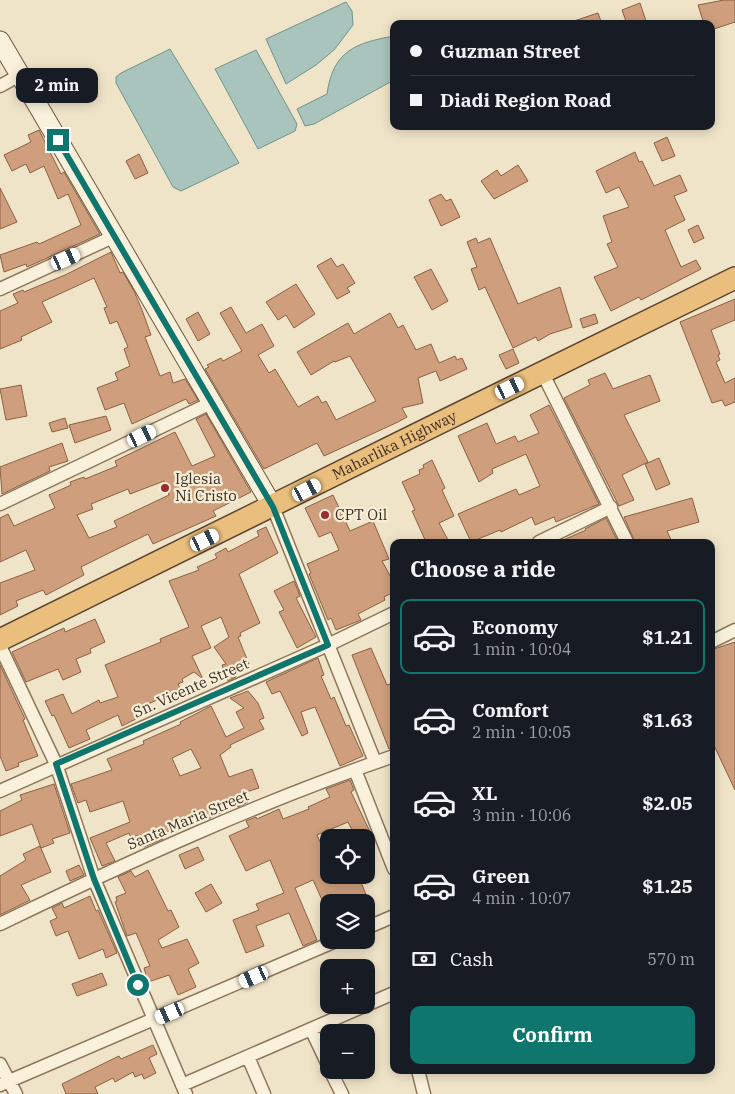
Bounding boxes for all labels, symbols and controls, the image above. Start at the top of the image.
text: Guzman Street [440,39,580,63]
callout: 2 min [17,68,99,102]
text: 2 min [35,75,79,95]
text: Diadi Region Road [440,88,612,112]
route end [47,129,69,151]
car [49,246,82,272]
car [493,375,526,401]
street label: Maharlika Highway [329,406,460,484]
car [125,423,158,449]
place label: Iglesia Ni Cristo [175,469,237,505]
car [290,477,323,503]
marker: Iglesia Ni Cristo [159,482,171,494]
place label: CPT Oil [335,505,387,524]
marker: CPT Oil [319,509,331,521]
car [188,527,221,553]
text: Choose a ride [410,554,556,583]
icon: car [412,614,457,659]
text: Economy [472,615,558,639]
text: $1.21 [642,625,693,649]
text: 1 min · 10:04 [472,639,571,659]
street label: Sn. Vicente Street [130,654,252,722]
icon: car [412,697,457,742]
text: Comfort [472,698,549,722]
text: $1.63 [642,708,693,732]
text: 2 min · 10:05 [472,722,571,742]
icon: car [412,780,457,825]
text: XL [472,781,498,805]
street label: Santa Maria Street [124,785,251,854]
text: $2.05 [642,791,693,815]
text: 3 min · 10:06 [472,805,571,825]
map controls [320,829,375,1079]
button: locate [320,829,375,884]
icon: car [412,863,457,908]
text: Green [472,864,530,888]
text: $1.25 [642,874,693,898]
text: 4 min · 10:07 [472,888,571,908]
button: layers [320,894,375,949]
icon: cash [410,945,438,973]
text: Cash [450,947,494,971]
text: 570 m [647,949,695,969]
button: + [320,959,375,1014]
car [237,964,270,990]
route start [127,974,149,996]
car [153,1000,186,1026]
button: Confirm [410,1006,695,1064]
button: − [320,1024,375,1079]

